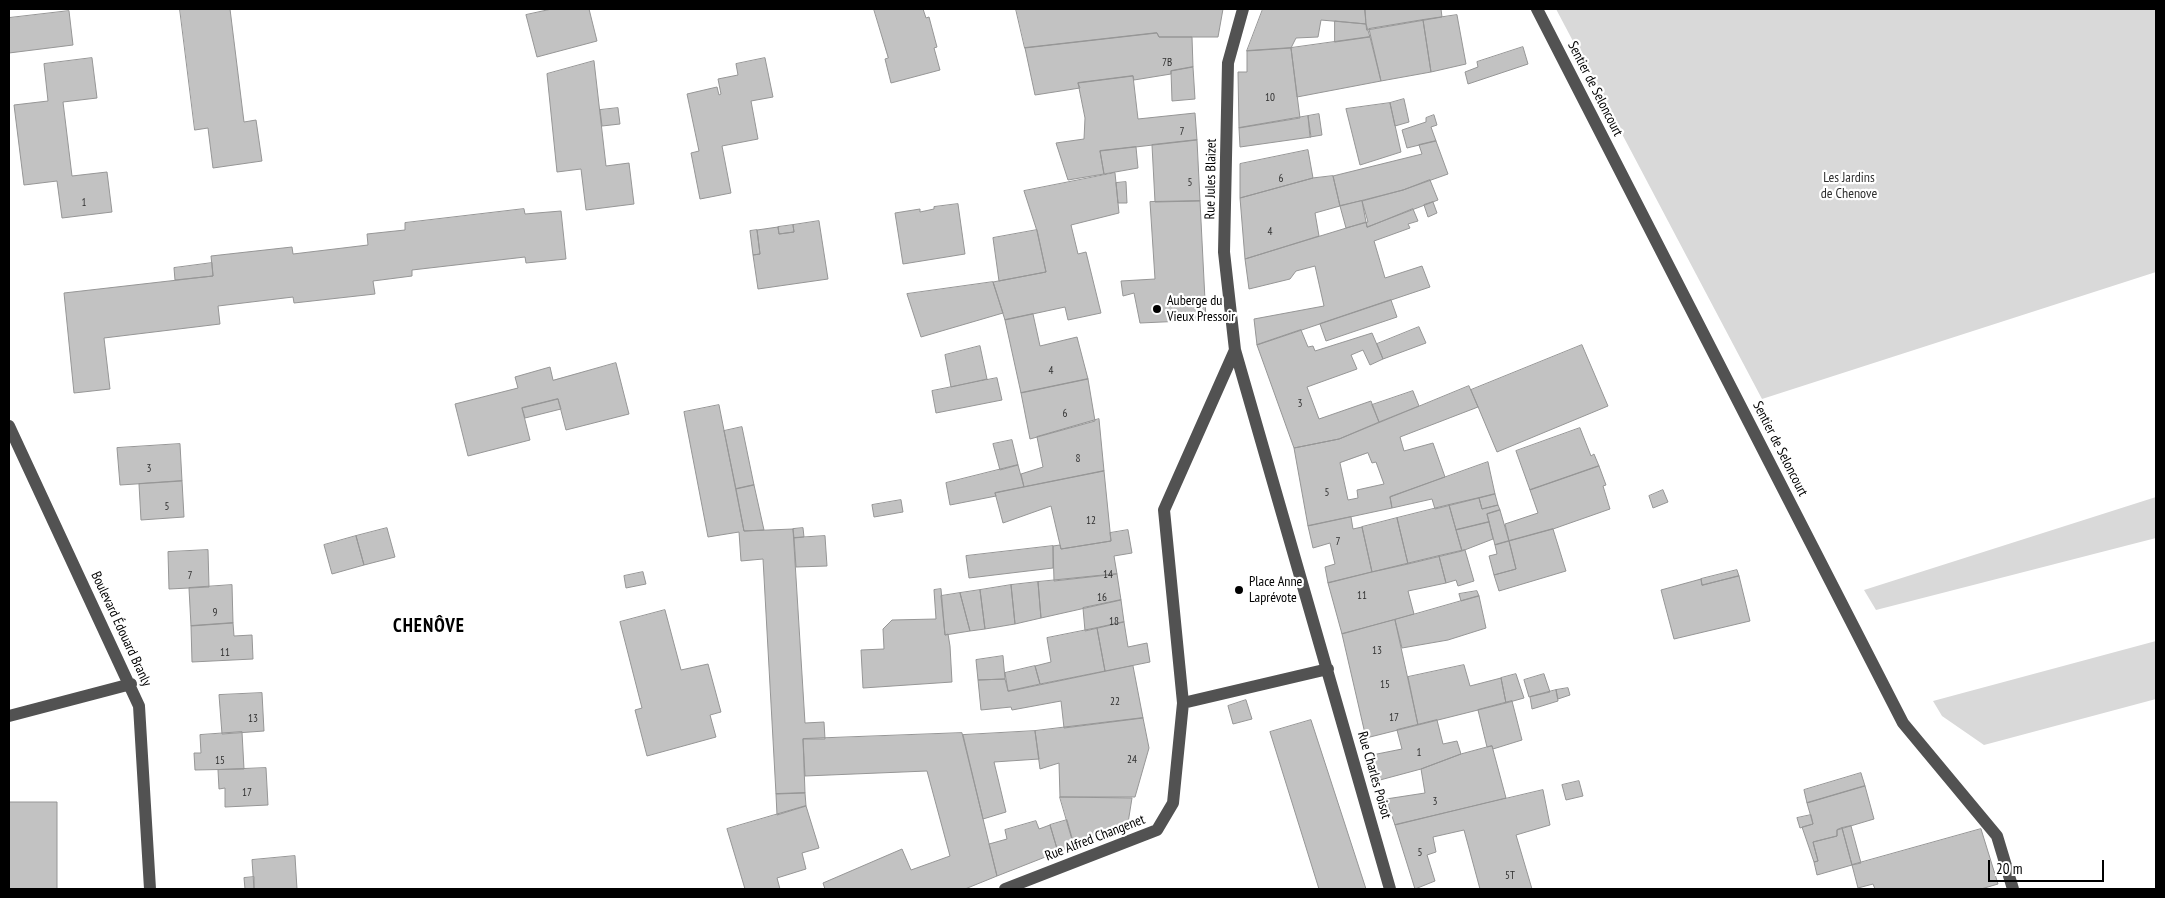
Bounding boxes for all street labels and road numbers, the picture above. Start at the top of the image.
street label: Sentier de Seloncourt [1564,39,1626,139]
street label: Rue Jules Blaizet [1202,138,1220,220]
street label: Sentier de Seloncourt [1749,399,1811,499]
street label: Boulevard Édouard Branly [87,569,155,689]
street label: Rue Charles Poisot [1354,729,1394,821]
street label: Rue Alfred Changenet [1043,811,1147,865]

